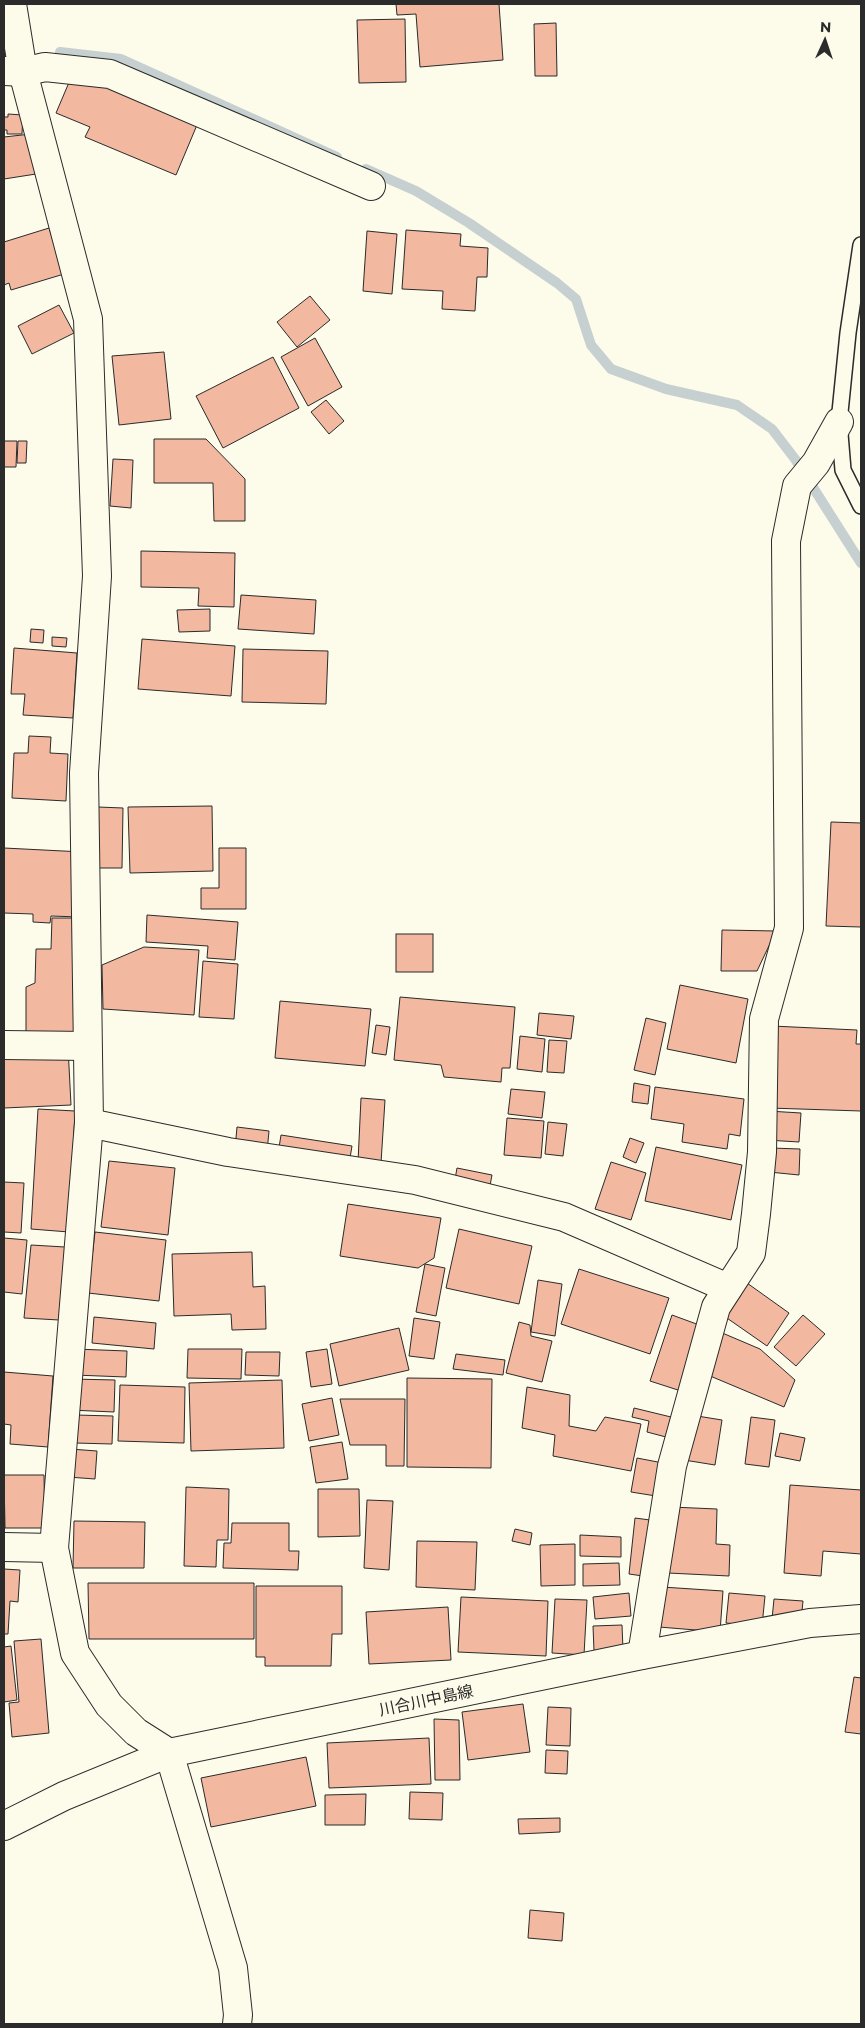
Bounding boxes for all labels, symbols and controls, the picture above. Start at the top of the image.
north arrow [800,15,850,65]
text: N [820,18,832,36]
street label: 川合川中島線 [377,1681,475,1720]

